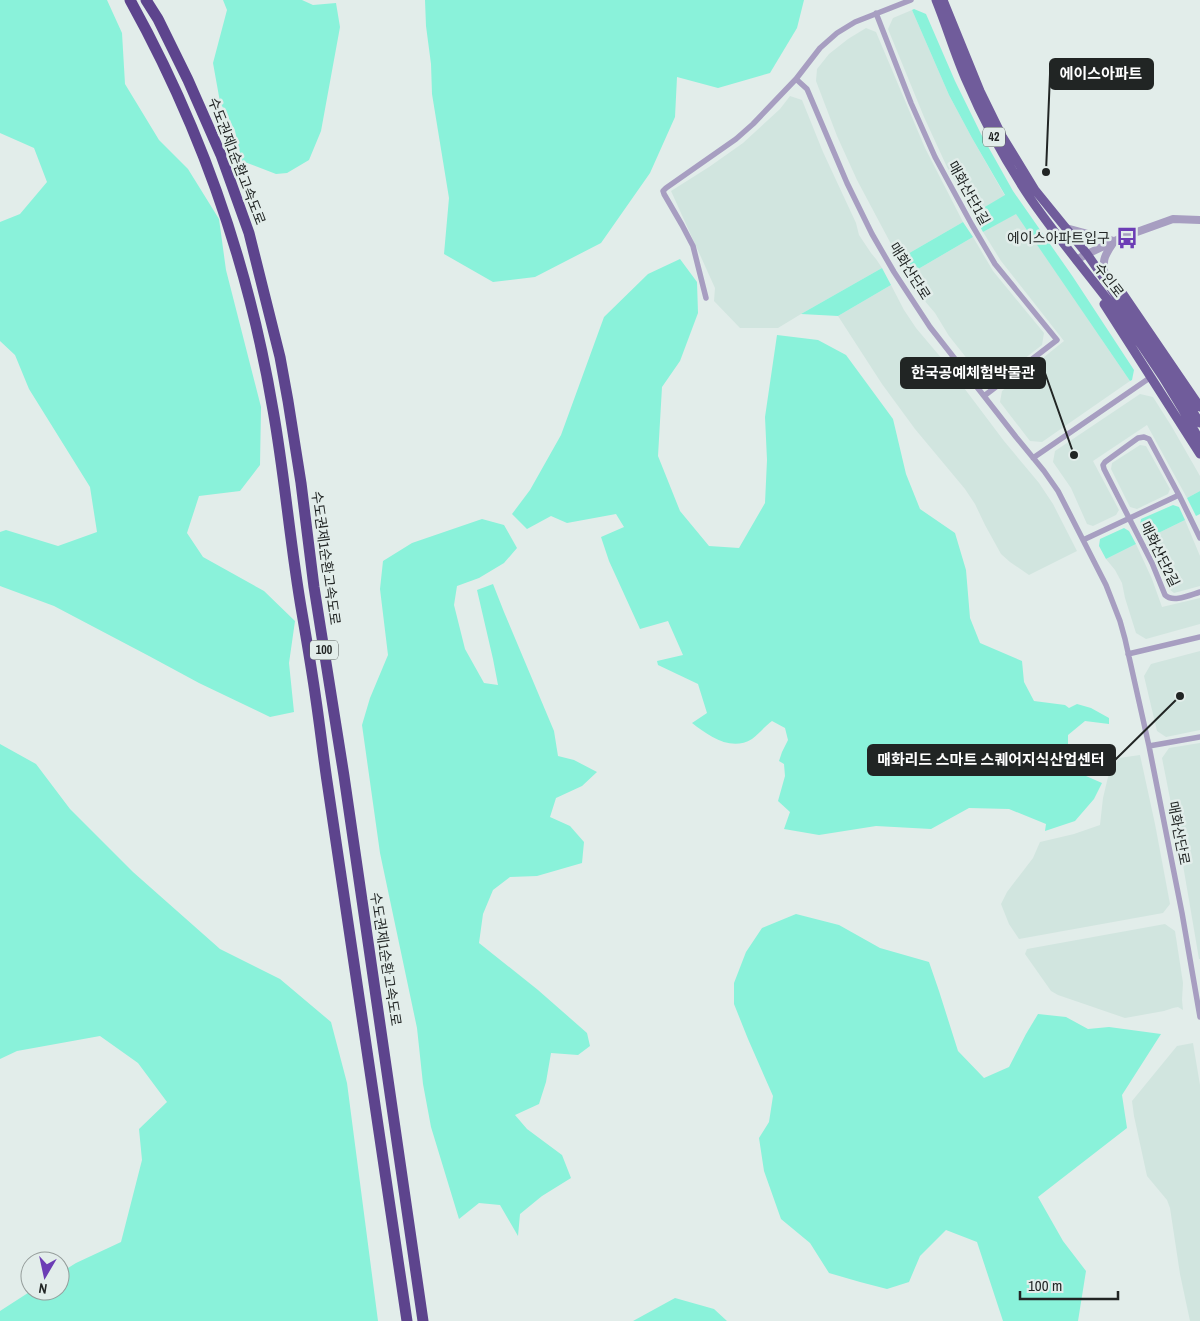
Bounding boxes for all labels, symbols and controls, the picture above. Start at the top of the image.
callout: 에이스아파트 [1050,59,1153,89]
text: 에이스아파트 [1060,63,1143,84]
street label: 수도권제1순환고속도로 [204,95,270,227]
road number: 42 [983,128,1005,146]
street label: 매화산단1길 [944,158,994,228]
bus stop icon: 에이스아파트입구 [1114,225,1140,251]
place label: 에이스아파트입구 [1007,229,1110,247]
street label: 매화산단로 [885,239,935,303]
street label: 수인로 [1090,259,1128,301]
callout: 한국공예체험박물관 [901,358,1045,388]
text: 한국공예체험박물관 [911,362,1035,383]
street label: 수도권제1순환고속도로 [308,490,344,626]
street label: 매화산단2길 [1136,518,1184,590]
road number: 100 [310,640,338,660]
callout: 매화리드 스마트 스퀘어지식산업센터 [868,745,1115,775]
text: 매화리드 스마트 스퀘어지식산업센터 [877,749,1105,770]
street label: 매화산단로 [1164,800,1194,866]
street label: 수도권제1순환고속도로 [367,891,405,1027]
north arrow [20,1251,70,1301]
scale bar [1020,1268,1118,1300]
text: 100 m [1028,1275,1062,1296]
text: N [37,1279,48,1298]

